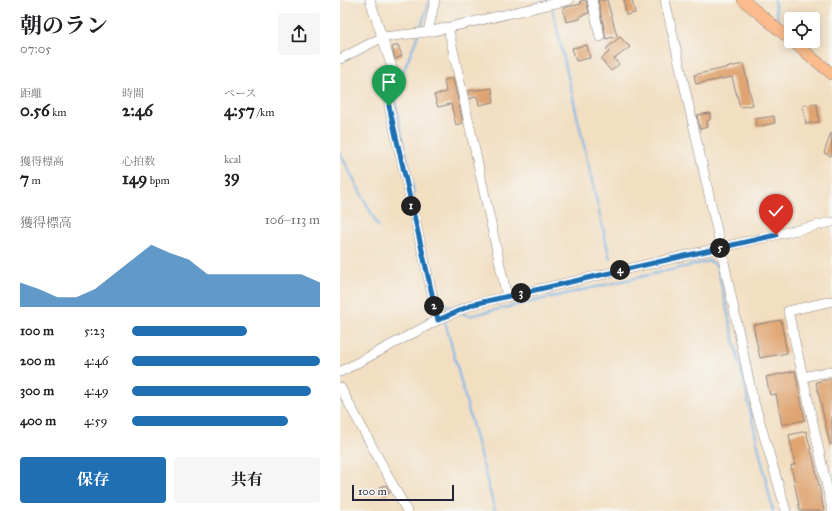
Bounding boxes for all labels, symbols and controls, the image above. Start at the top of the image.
text: 朝のラン [20,12,108,39]
map controls [784,12,820,48]
button: locate [784,12,820,48]
button: share [278,13,320,55]
text: 07:05 [20,41,51,57]
pin [372,65,406,106]
icon: arrive [378,71,400,93]
text: 距離 [20,87,42,100]
text: 時間 [122,87,144,100]
text: ペース [224,87,256,100]
text: 0.56 [20,100,50,121]
text: 2:46 [122,100,153,121]
text: 4:57 [224,100,255,121]
text: km [50,106,67,119]
text: /km [255,106,274,119]
text: kcal [224,153,241,166]
text: 獲得標高 [20,155,64,168]
text: 心拍数 [122,155,155,168]
text: 39 [224,166,240,187]
text: 7 [20,168,29,189]
text: 149 [122,168,147,189]
text: m [29,174,41,187]
text: bpm [147,174,170,187]
pin [759,194,793,235]
pin: 1 [401,196,421,216]
text: 1 [409,199,413,212]
icon: check [765,200,787,222]
text: 106–113 m [265,212,320,228]
text: 獲得標高 [20,215,72,231]
pin: 5 [710,238,730,258]
text: 5 [717,241,723,254]
pin: 4 [610,260,630,280]
text: 4 [617,263,623,276]
pin: 3 [511,283,531,303]
text: 3 [519,286,523,299]
pin: 2 [424,296,444,316]
text: 2 [431,299,437,312]
text: 100 m [20,323,54,339]
text: 5:23 [84,323,105,339]
text: 200 m [20,353,55,369]
text: 4:46 [84,353,108,369]
text: 300 m [20,383,54,399]
text: 4:49 [84,383,109,399]
text: 400 m [20,413,56,429]
text: 4:59 [84,413,108,429]
button: 保存 [20,457,166,503]
button: 共有 [174,457,320,503]
scale bar [352,483,454,502]
text: 100 m [358,485,387,498]

